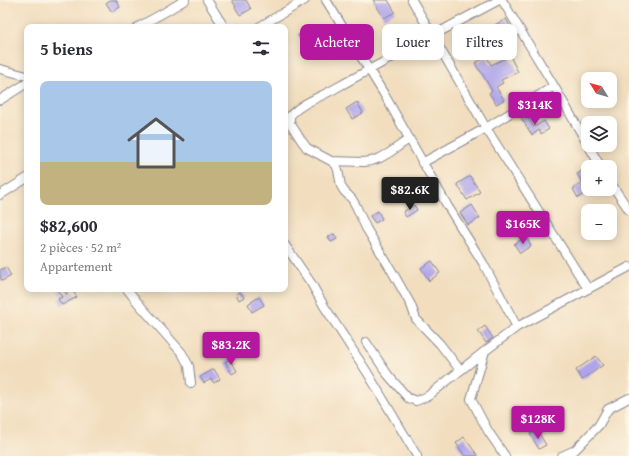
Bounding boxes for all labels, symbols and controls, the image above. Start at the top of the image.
chip: Acheter [300,24,374,60]
chip: Louer [382,24,444,60]
chip: Filtres [452,24,517,60]
text: 5 biens [40,36,93,61]
icon: filters [250,37,272,59]
north arrow [581,72,617,108]
map controls [581,72,617,240]
pin: $314K [507,92,563,126]
text: $314K [517,95,553,114]
icon: home [120,107,192,179]
button: layers [581,116,617,152]
button: + [581,160,617,196]
pin: $82.6K [377,177,443,211]
text: $82.6K [391,180,429,199]
button: − [581,204,617,240]
pin: $165K [495,211,551,245]
text: $82,600 [40,213,98,238]
text: $165K [505,214,541,233]
text: 2 pièces · 52 m² [40,238,121,257]
text: Appartement [40,257,113,276]
pin: $83.2K [198,332,264,366]
text: $83.2K [212,335,250,354]
pin: $128K [510,406,566,440]
text: $128K [520,409,556,428]

